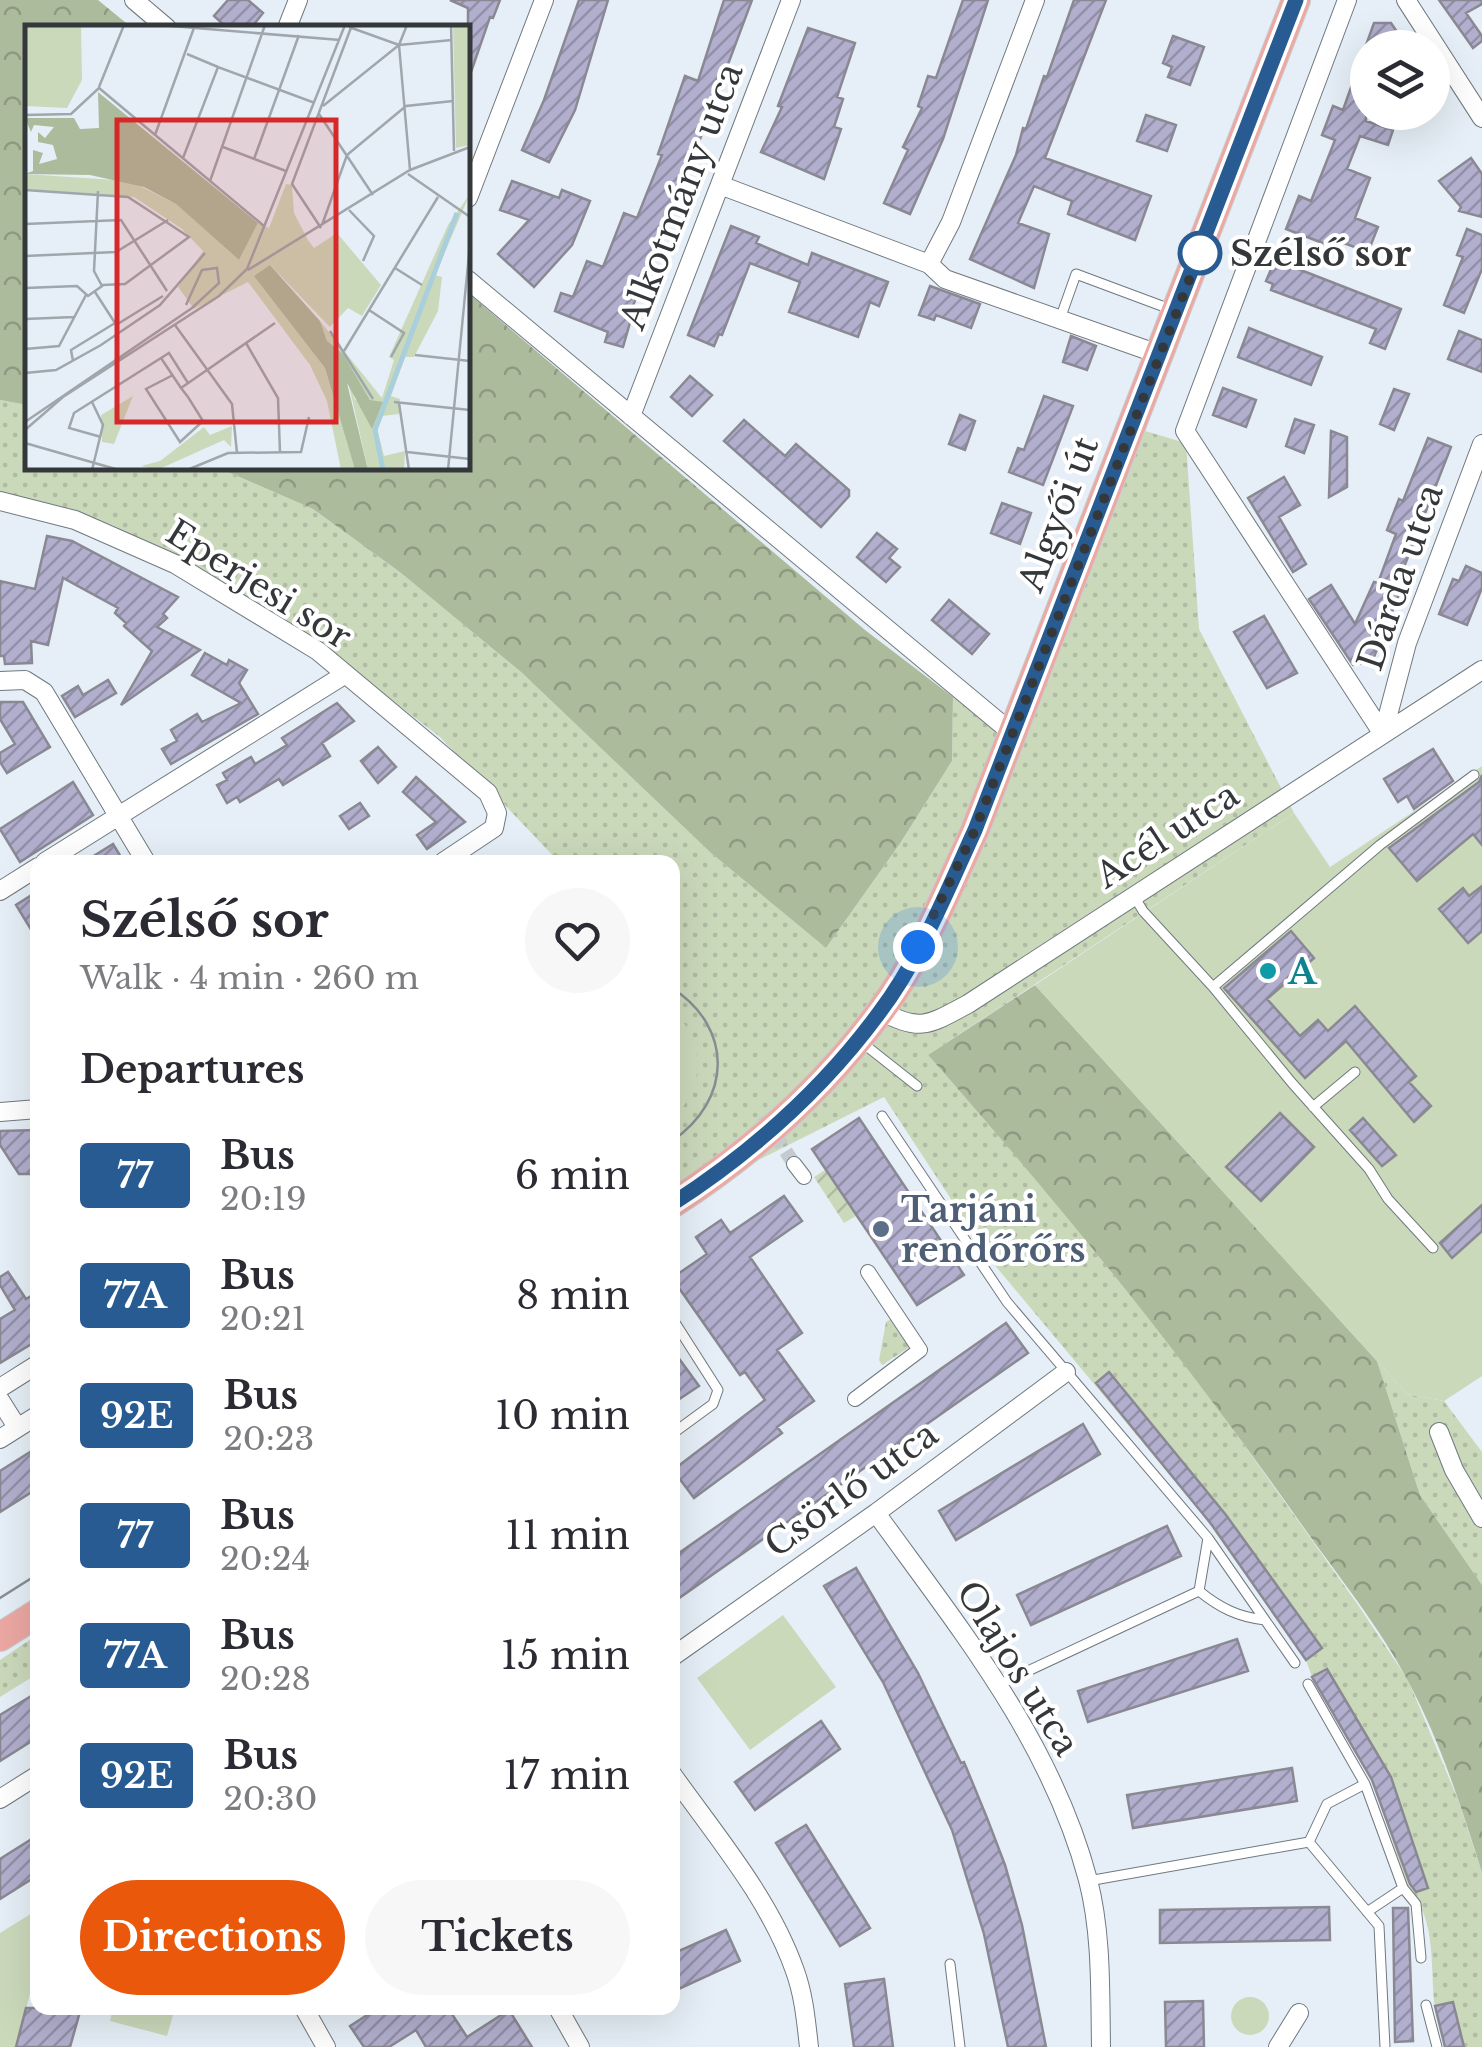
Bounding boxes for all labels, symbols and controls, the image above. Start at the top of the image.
inset map [25,25,470,470]
map controls [1350,30,1450,130]
button: layers [1350,30,1450,130]
street label: Alkotmány utca [610,56,752,336]
marker: Szélső sor [1179,232,1221,274]
place label: Szélső sor [1230,232,1412,275]
street label: Algyői út [1008,430,1107,599]
street label: Dárda utca [1348,478,1452,676]
street label: Eperjesi sor [159,510,360,658]
street label: Acél utca [1087,773,1247,898]
button: heart [525,888,630,993]
text: Szélső sor [80,890,329,950]
your location [893,922,943,972]
place label: A [1287,950,1318,993]
text: Walk · 4 min · 260 m [80,958,419,998]
marker: A [1257,960,1279,982]
text: Departures [80,1046,304,1093]
text: Bus [220,1132,295,1179]
text: 6 min [515,1152,630,1199]
text: 77 [117,1154,153,1197]
text: 20:19 [220,1179,307,1219]
place label: Tarjáni rendőrőrs [901,1188,1086,1271]
marker: Tarjáni rendőrőrs [870,1218,892,1240]
text: Bus [220,1252,295,1299]
text: 8 min [516,1272,630,1319]
text: 77A [103,1274,167,1317]
text: 20:21 [220,1299,306,1339]
text: Bus [223,1372,298,1419]
text: 10 min [495,1392,630,1439]
text: 92E [100,1394,173,1437]
street label: Csörlő utca [756,1412,946,1566]
text: 20:23 [223,1419,314,1459]
text: Bus [220,1492,295,1539]
text: 11 min [505,1512,630,1559]
text: 77 [117,1514,153,1557]
text: 20:24 [220,1539,310,1579]
street label: Olajos utca [947,1573,1089,1764]
text: Bus [220,1612,295,1659]
text: 15 min [501,1632,630,1679]
text: 77A [103,1634,167,1677]
text: 20:28 [220,1659,311,1699]
text: Bus [223,1732,298,1779]
text: 17 min [503,1752,630,1799]
text: 92E [100,1754,173,1797]
text: 20:30 [223,1779,317,1819]
button: Directions [80,1880,345,1995]
button: Tickets [365,1880,630,1995]

